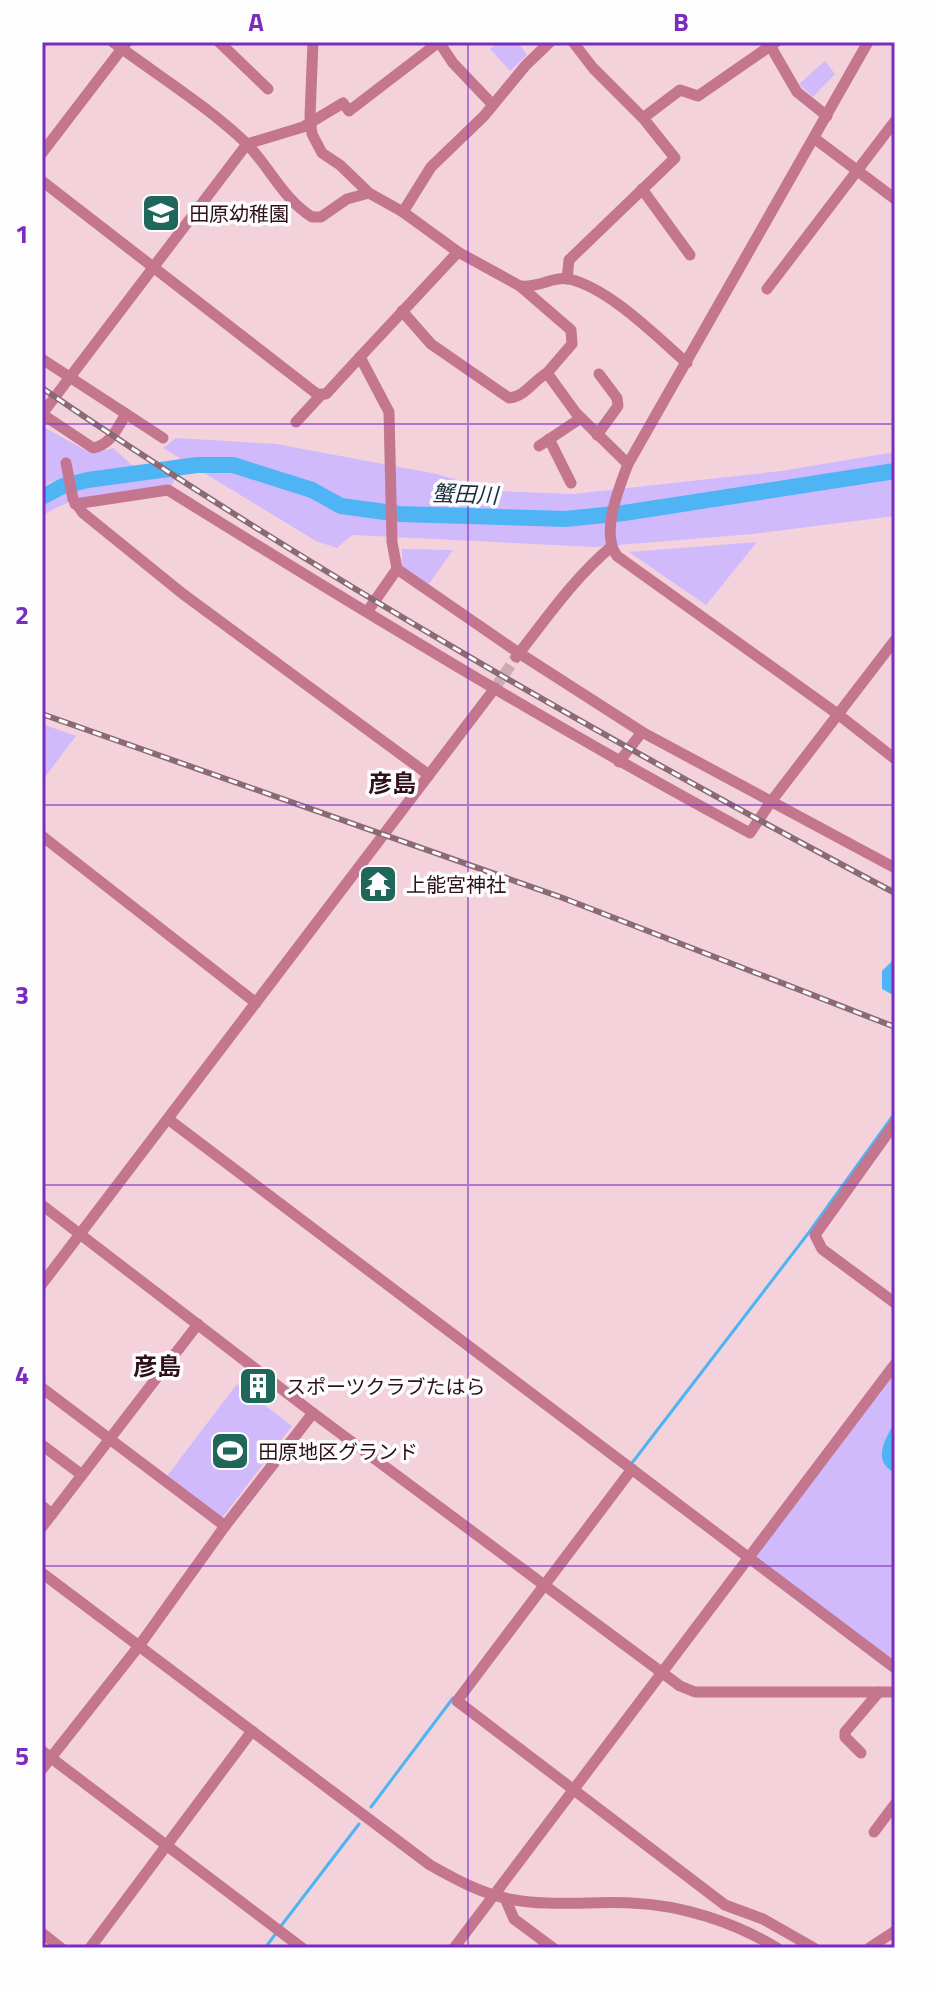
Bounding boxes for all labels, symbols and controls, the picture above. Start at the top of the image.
text: A [248,2,264,41]
text: B [673,2,689,41]
school or university icon: 田原幼稚園 [140,192,182,234]
place label: 田原幼稚園 [189,198,289,229]
text: 1 [15,214,29,253]
water label: 蟹田川 [431,476,501,512]
text: 2 [15,595,29,634]
district label: 彦島 [368,765,416,801]
temple icon: 上能宮神社 [357,863,399,905]
place label: 上能宮神社 [406,869,506,900]
text: 3 [15,975,29,1014]
district label: 彦島 [133,1348,181,1384]
text: 4 [15,1355,29,1394]
building icon: スポーツクラブたはら [237,1365,279,1407]
place label: スポーツクラブたはら [286,1371,486,1402]
sports icon: 田原地区グランド [209,1430,251,1472]
place label: 田原地区グランド [258,1436,418,1467]
text: 5 [15,1736,29,1775]

